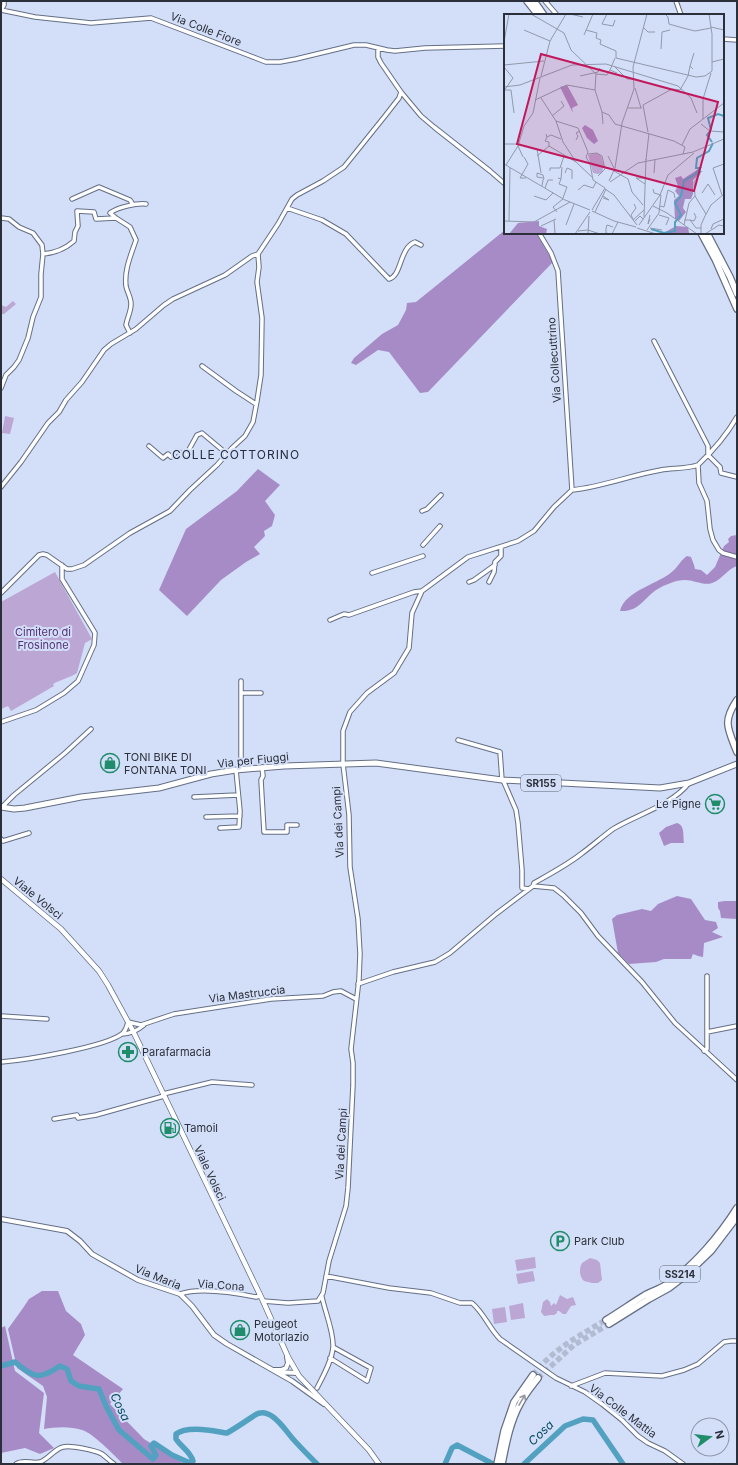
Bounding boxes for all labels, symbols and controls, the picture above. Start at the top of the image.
street label: Via Colle Fiore [168,9,244,49]
inset map [504,14,724,234]
street label: Via Collecuttrino [544,316,564,403]
district label: COLLE COTTORINO [172,447,300,462]
park label: Cimitero di Frosinone [15,625,71,652]
street label: Via per Fiuggi [217,749,289,771]
place label: TONI BIKE DI FONTANA TONI [124,750,206,777]
shop icon: TONI BIKE DI FONTANA TONI [99,752,121,774]
road number: SR155 [521,775,561,791]
street label: Via dei Campi [329,786,347,858]
supermarket icon: Le Pigne [704,793,726,815]
place label: Le Pigne [656,797,701,811]
street label: Viale Volsci [10,874,66,922]
street label: Via Mastruccia [208,982,286,1006]
pharmacy icon: Parafarmacia [117,1041,139,1063]
place label: Parafarmacia [142,1045,211,1059]
street label: Via dei Campi [332,1108,350,1180]
fuel station icon: Tamoil [159,1117,181,1139]
place label: Tamoil [184,1121,218,1135]
street label: Viale Volsci [191,1143,229,1203]
parking icon: Park Club [549,1230,571,1252]
place label: Park Club [574,1234,625,1248]
street label: Via Maria [133,1261,183,1293]
road number: SS214 [660,1266,700,1282]
street label: Via Cona [197,1276,245,1294]
place label: Peugeot Motorlazio [254,1317,310,1344]
shop icon: Peugeot Motorlazio [229,1319,251,1341]
street label: Via Colle Mattia [586,1381,660,1441]
water label: Cosa [107,1390,134,1423]
one-way arrow [519,1395,527,1407]
water label: Cosa [525,1417,557,1448]
north arrow [690,1417,730,1457]
text: N [712,1429,728,1440]

